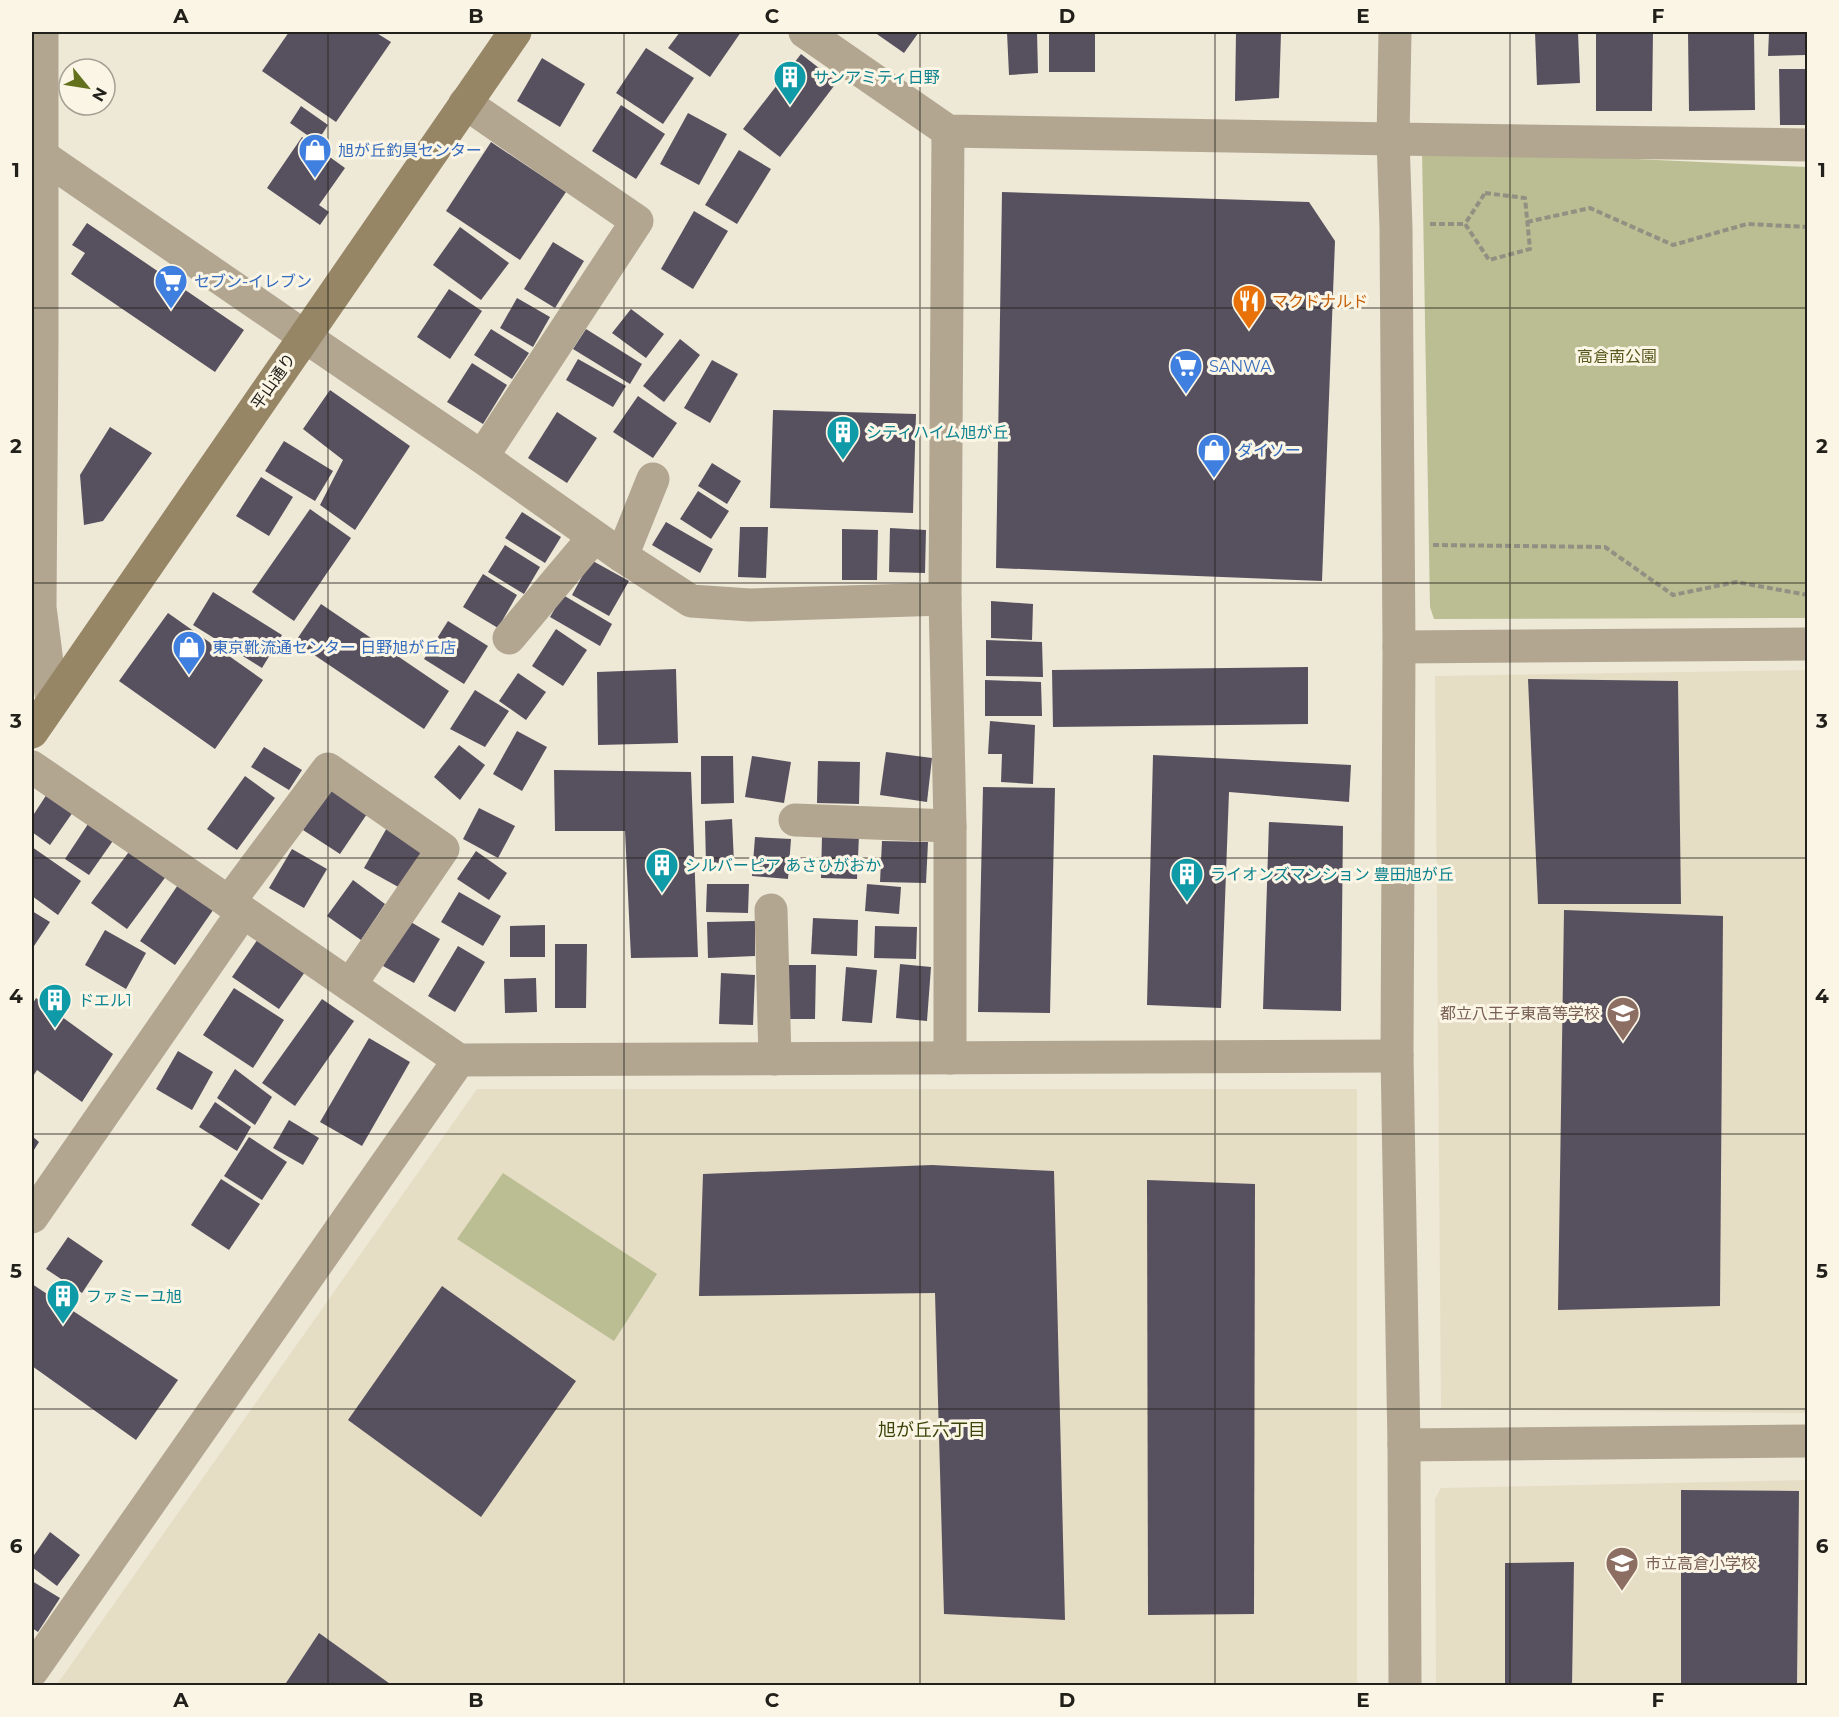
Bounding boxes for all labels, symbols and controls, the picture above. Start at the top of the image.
text: A [172,4,189,28]
text: B [468,4,484,28]
text: C [765,4,780,28]
text: D [1059,4,1075,28]
text: E [1356,4,1370,28]
text: F [1652,4,1665,28]
north arrow [57,57,117,117]
building icon: サンアミティ日野 [772,59,808,106]
place label: サンアミティ日野 [813,68,940,87]
text: N [88,84,111,105]
shop icon: 旭が丘釣具センター [297,132,333,179]
place label: 旭が丘釣具センター [338,141,482,160]
text: 1 [12,158,20,182]
text: 1 [1818,158,1826,182]
supermarket icon: セブン-イレブン [153,263,189,310]
place label: セブン-イレブン [194,272,312,291]
restaurant icon: マクドナルド [1231,283,1267,330]
place label: マクドナルド [1272,292,1368,311]
park label: 高倉南公園 [1577,347,1657,366]
supermarket icon: SANWA [1168,348,1204,395]
street label: 平山通り [247,350,300,413]
place label: SANWA [1209,357,1272,376]
building icon: シティハイム旭が丘 [825,414,861,461]
place label: シティハイム旭が丘 [866,423,1008,442]
shop icon: ダイソー [1196,432,1232,479]
text: 2 [10,434,22,458]
text: 2 [1816,434,1828,458]
place label: ダイソー [1237,441,1301,460]
shop icon: 東京靴流通センター 日野旭が丘店 [171,629,207,676]
place label: 東京靴流通センター 日野旭が丘店 [212,638,456,657]
text: 3 [9,709,22,733]
text: 3 [1815,709,1828,733]
building icon: シルバーピア あさひがおか [644,847,680,894]
place label: シルバーピア あさひがおか [685,856,881,875]
building icon: ライオンズマンション 豊田旭が丘 [1169,856,1205,903]
place label: ライオンズマンション 豊田旭が丘 [1210,865,1454,884]
building icon: ドエル1 [37,982,73,1029]
text: 4 [9,984,23,1008]
text: 4 [1815,984,1829,1008]
place label: ドエル1 [78,991,132,1010]
school or university icon: 都立八王子東高等学校 [1605,995,1641,1042]
place label: 都立八王子東高等学校 [1440,1004,1600,1023]
text: 5 [10,1259,22,1283]
text: 5 [1816,1259,1828,1283]
building icon: ファミーユ旭 [45,1278,81,1325]
place label: ファミーユ旭 [86,1287,182,1306]
district label: 旭が丘六丁目 [878,1419,986,1441]
text: 6 [10,1534,23,1558]
text: 6 [1816,1534,1829,1558]
school or university icon: 市立高倉小学校 [1604,1545,1640,1592]
place label: 市立高倉小学校 [1645,1554,1757,1573]
text: A [172,1688,189,1712]
text: B [468,1688,484,1712]
text: C [765,1688,780,1712]
text: D [1059,1688,1075,1712]
text: E [1356,1688,1370,1712]
text: F [1652,1688,1665,1712]

